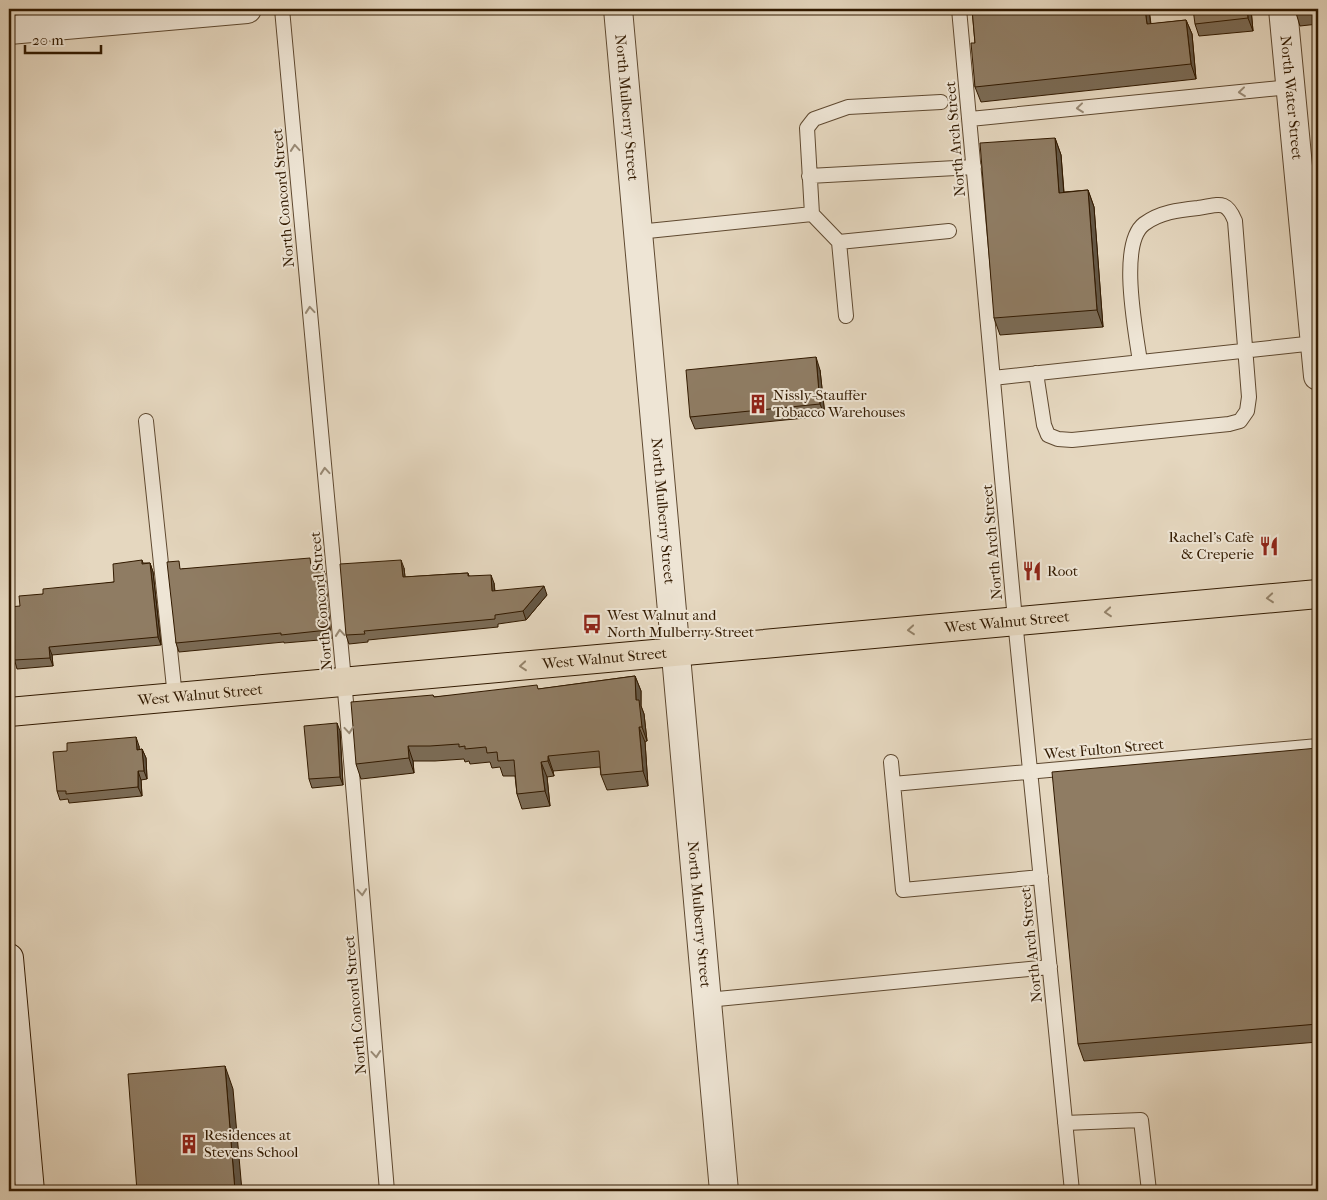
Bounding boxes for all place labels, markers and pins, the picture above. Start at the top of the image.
place label: Nissly-Stauffer Tobacco Warehouses [773,386,906,421]
building icon: Nissly-Stauffer Tobacco Warehouses [747,393,769,415]
place label: Rachel's Cafe & Creperie [1168,528,1255,563]
restaurant icon: Rachel's Cafe & Creperie [1258,535,1280,557]
restaurant icon: Root [1021,560,1043,582]
place label: Root [1047,562,1079,580]
place label: West Walnut and North Mulberry Street [606,606,755,641]
bus stop icon: West Walnut and North Mulberry Street [581,613,603,635]
place label: Residences at Stevens School [204,1126,298,1161]
building icon: Residences at Stevens School [178,1133,200,1155]

